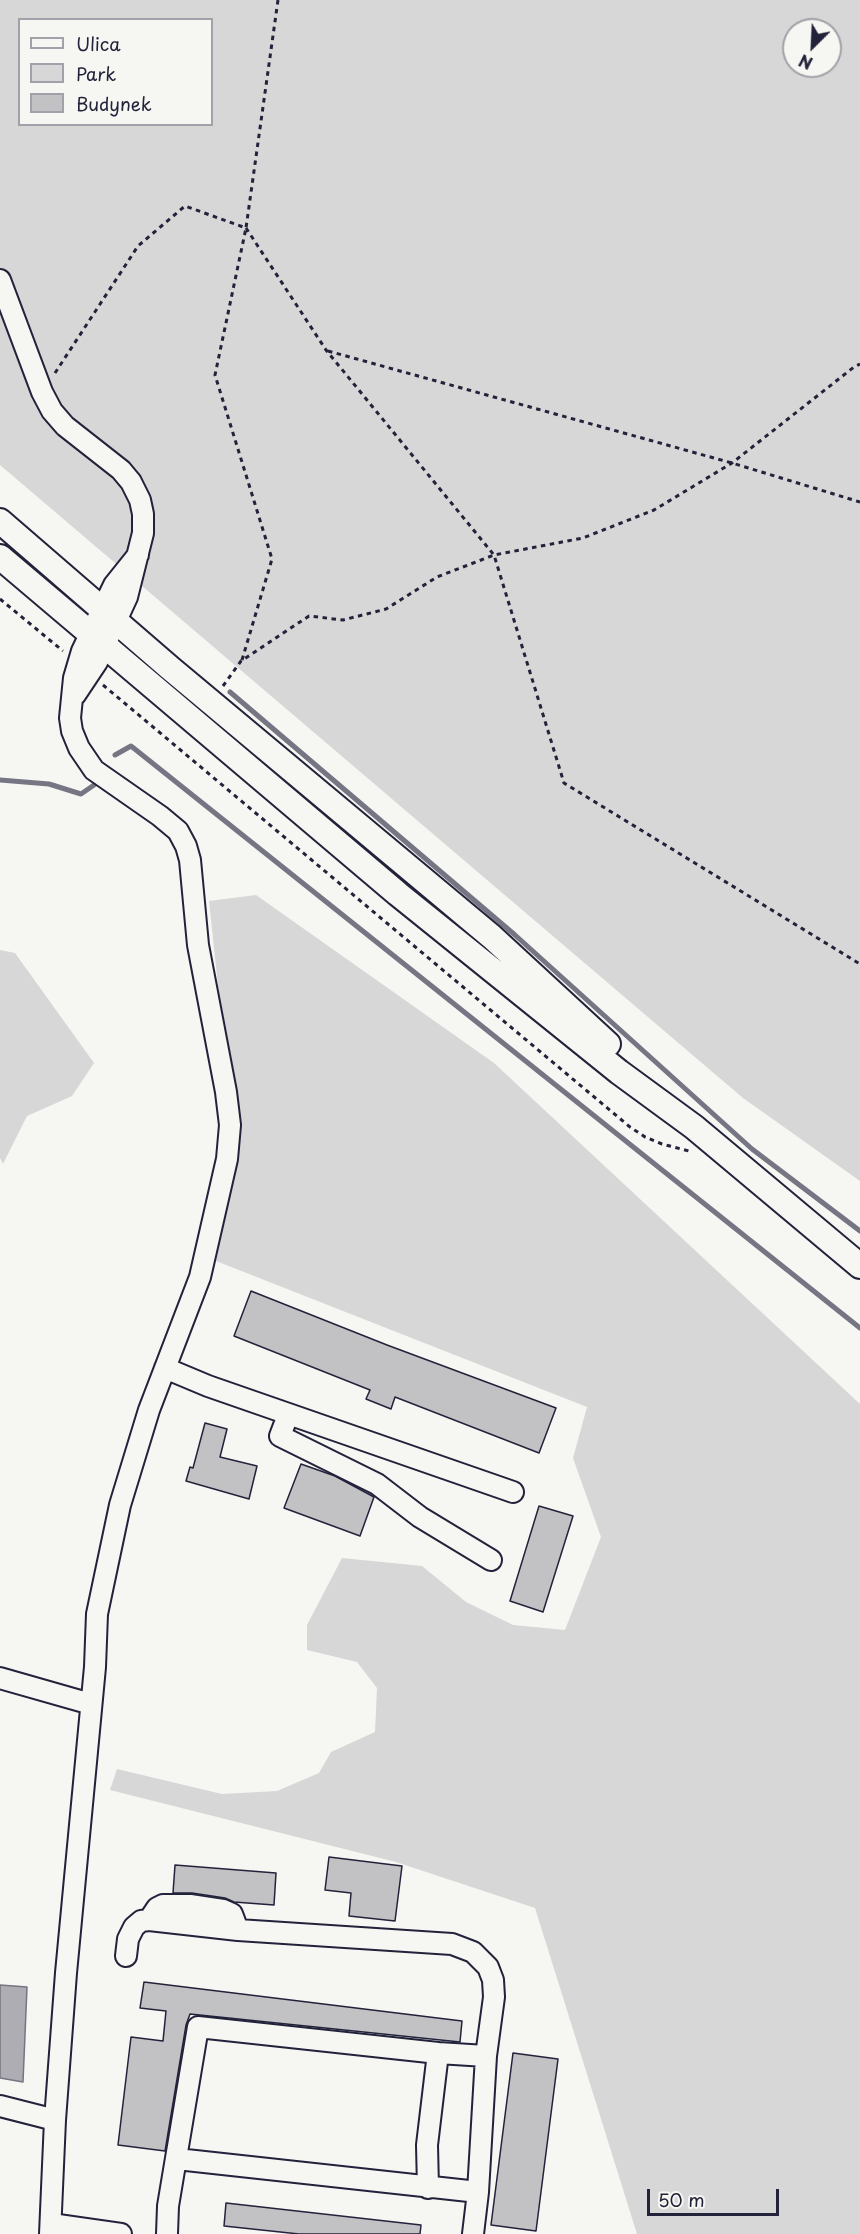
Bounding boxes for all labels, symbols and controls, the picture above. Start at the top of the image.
legend [18,18,213,126]
north arrow [782,18,842,78]
text: Ulica [76,30,121,57]
text: N [795,49,816,76]
text: Park [76,60,116,87]
text: Budynek [76,90,152,117]
scale bar [650,2177,782,2215]
text: 50 m [658,2186,705,2213]

